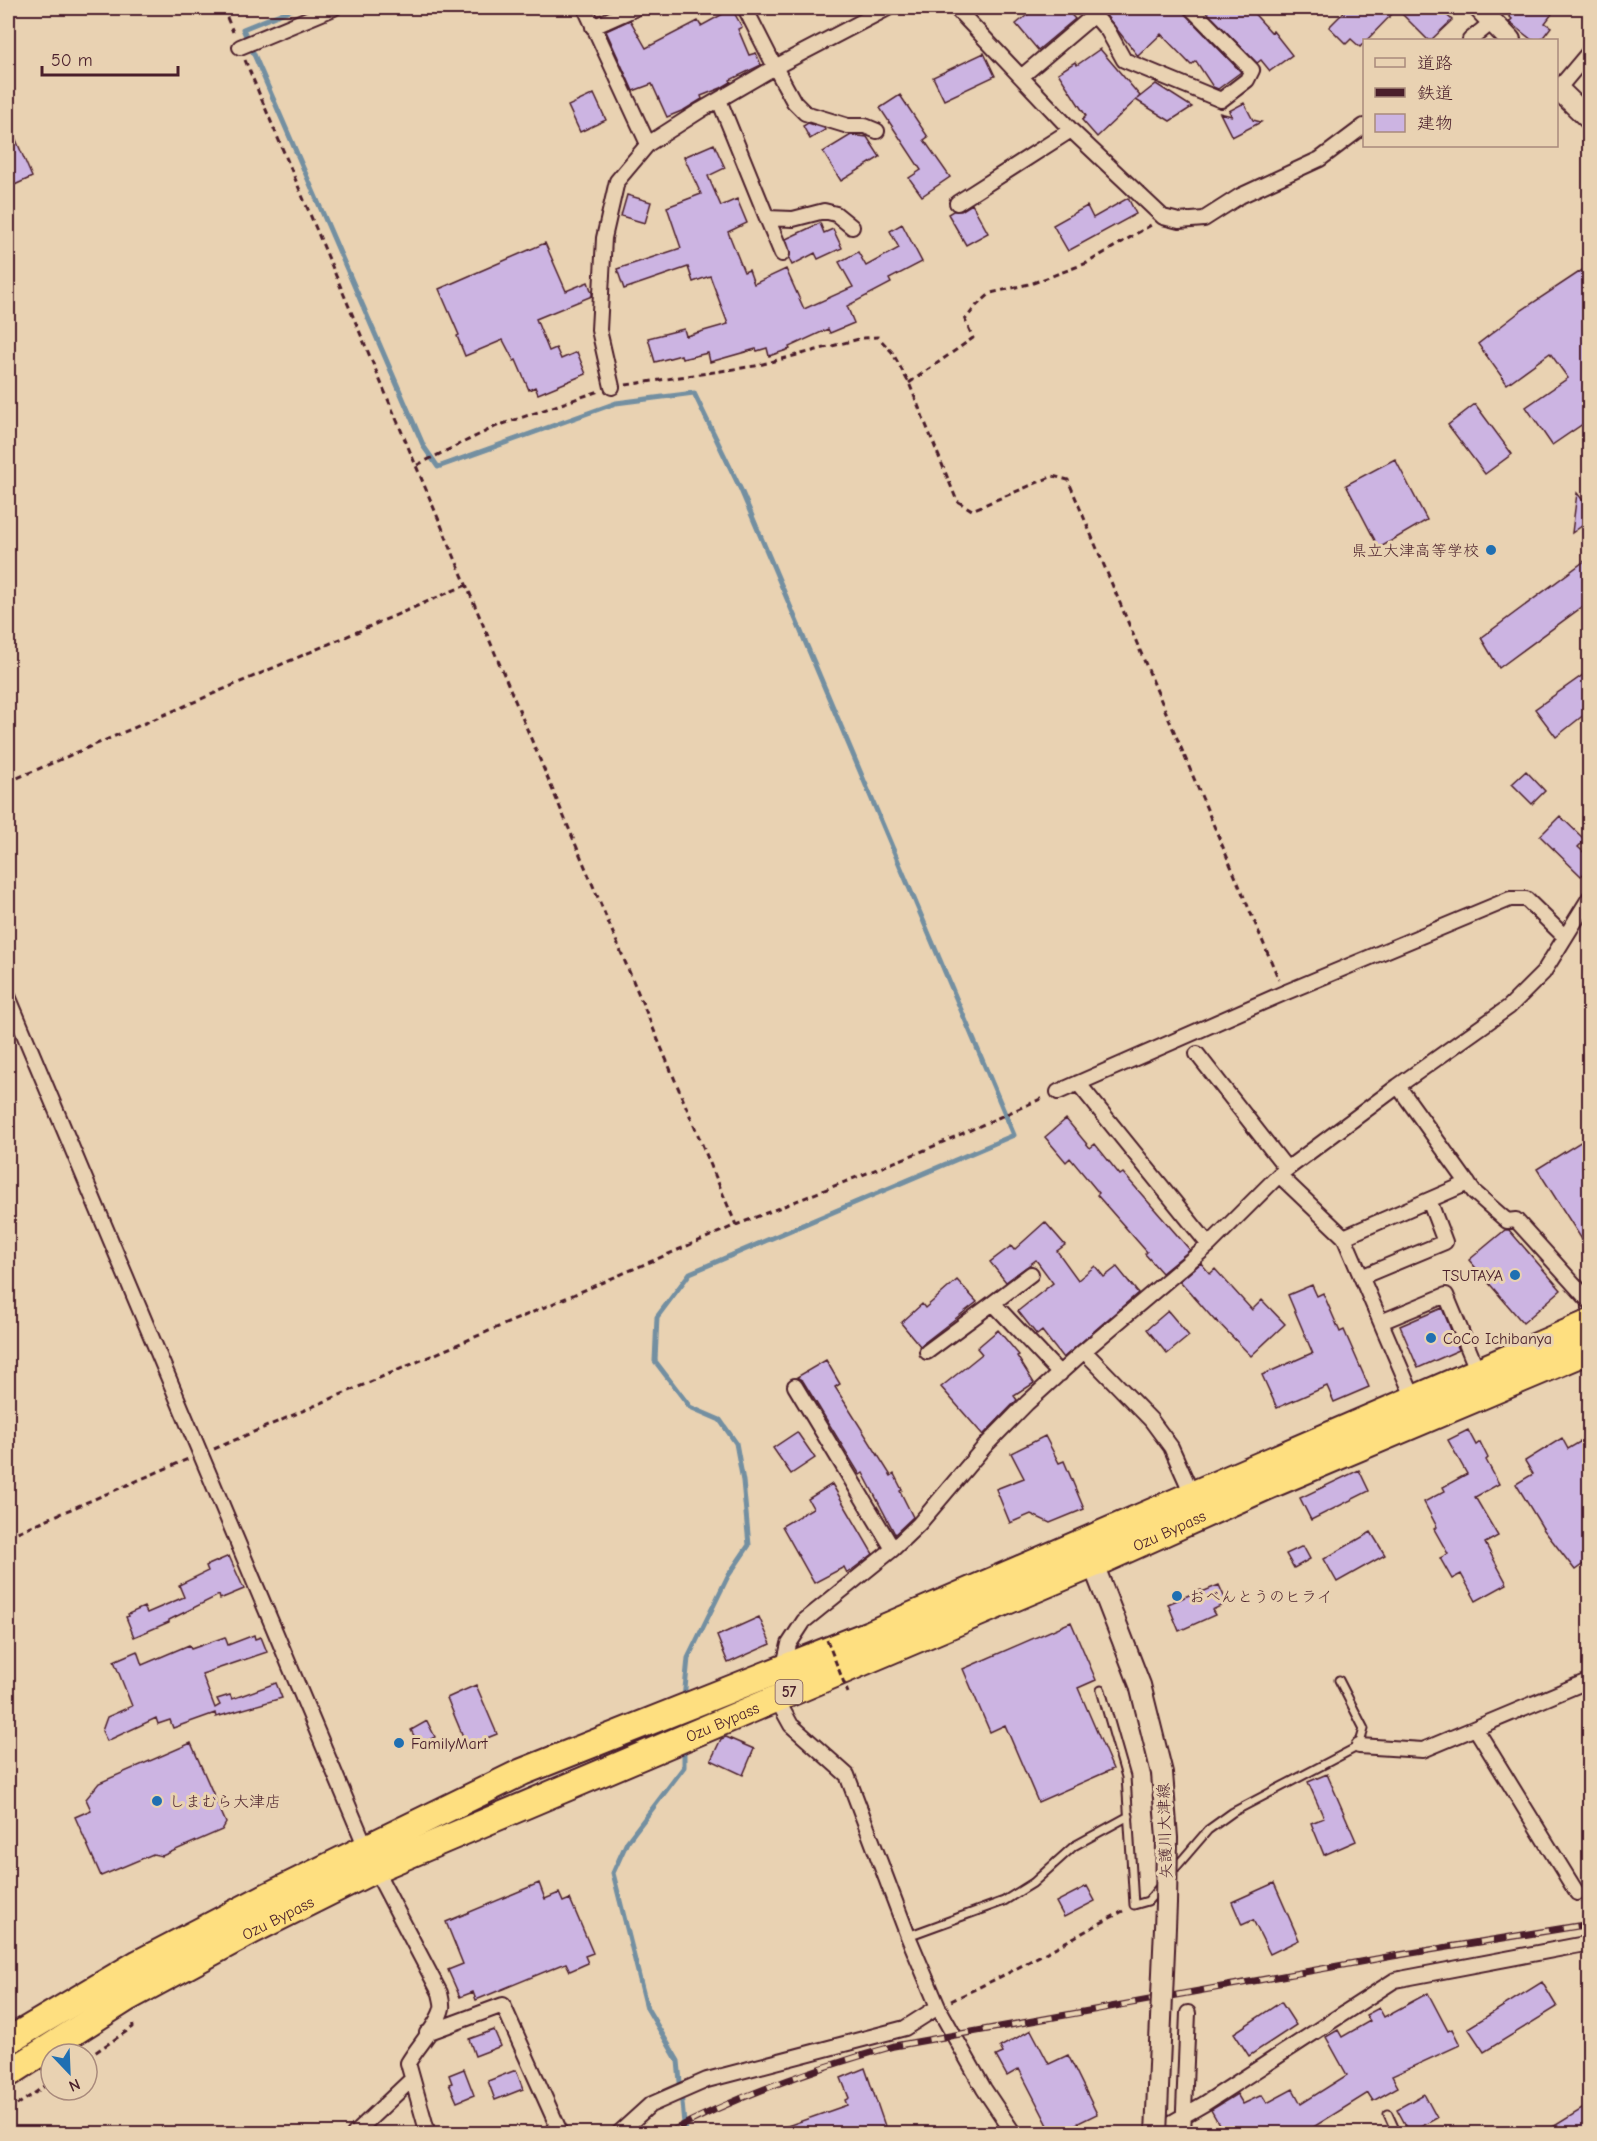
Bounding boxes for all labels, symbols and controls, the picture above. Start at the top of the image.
scale bar [42,39,178,77]
legend [1363,39,1558,147]
text: 50 m [51,50,93,71]
text: 道路 [1417,53,1453,74]
text: 鉄道 [1417,83,1453,104]
text: 建物 [1417,113,1453,134]
place label: 県立大津高等学校 [1351,542,1479,560]
marker: 県立大津高等学校 [1484,543,1498,557]
place label: TSUTAYA [1442,1267,1503,1285]
marker: TSUTAYA [1508,1268,1522,1282]
place label: CoCo Ichibanya [1443,1330,1552,1348]
marker: CoCo Ichibanya [1424,1331,1438,1345]
street label: Ozu Bypass [1130,1507,1209,1555]
place label: おべんとうのヒライ [1189,1588,1332,1606]
marker: おべんとうのヒライ [1170,1589,1184,1603]
road number: 57 [776,1680,802,1704]
street label: Ozu Bypass [683,1699,762,1746]
place label: FamilyMart [411,1735,488,1753]
marker: FamilyMart [392,1736,406,1750]
street label: 矢護川大津線 [1154,1783,1176,1879]
place label: しまむら大津店 [169,1793,281,1811]
marker: しまむら大津店 [150,1794,164,1808]
street label: Ozu Bypass [239,1893,317,1944]
north arrow [39,2042,99,2102]
text: N [66,2075,83,2095]

